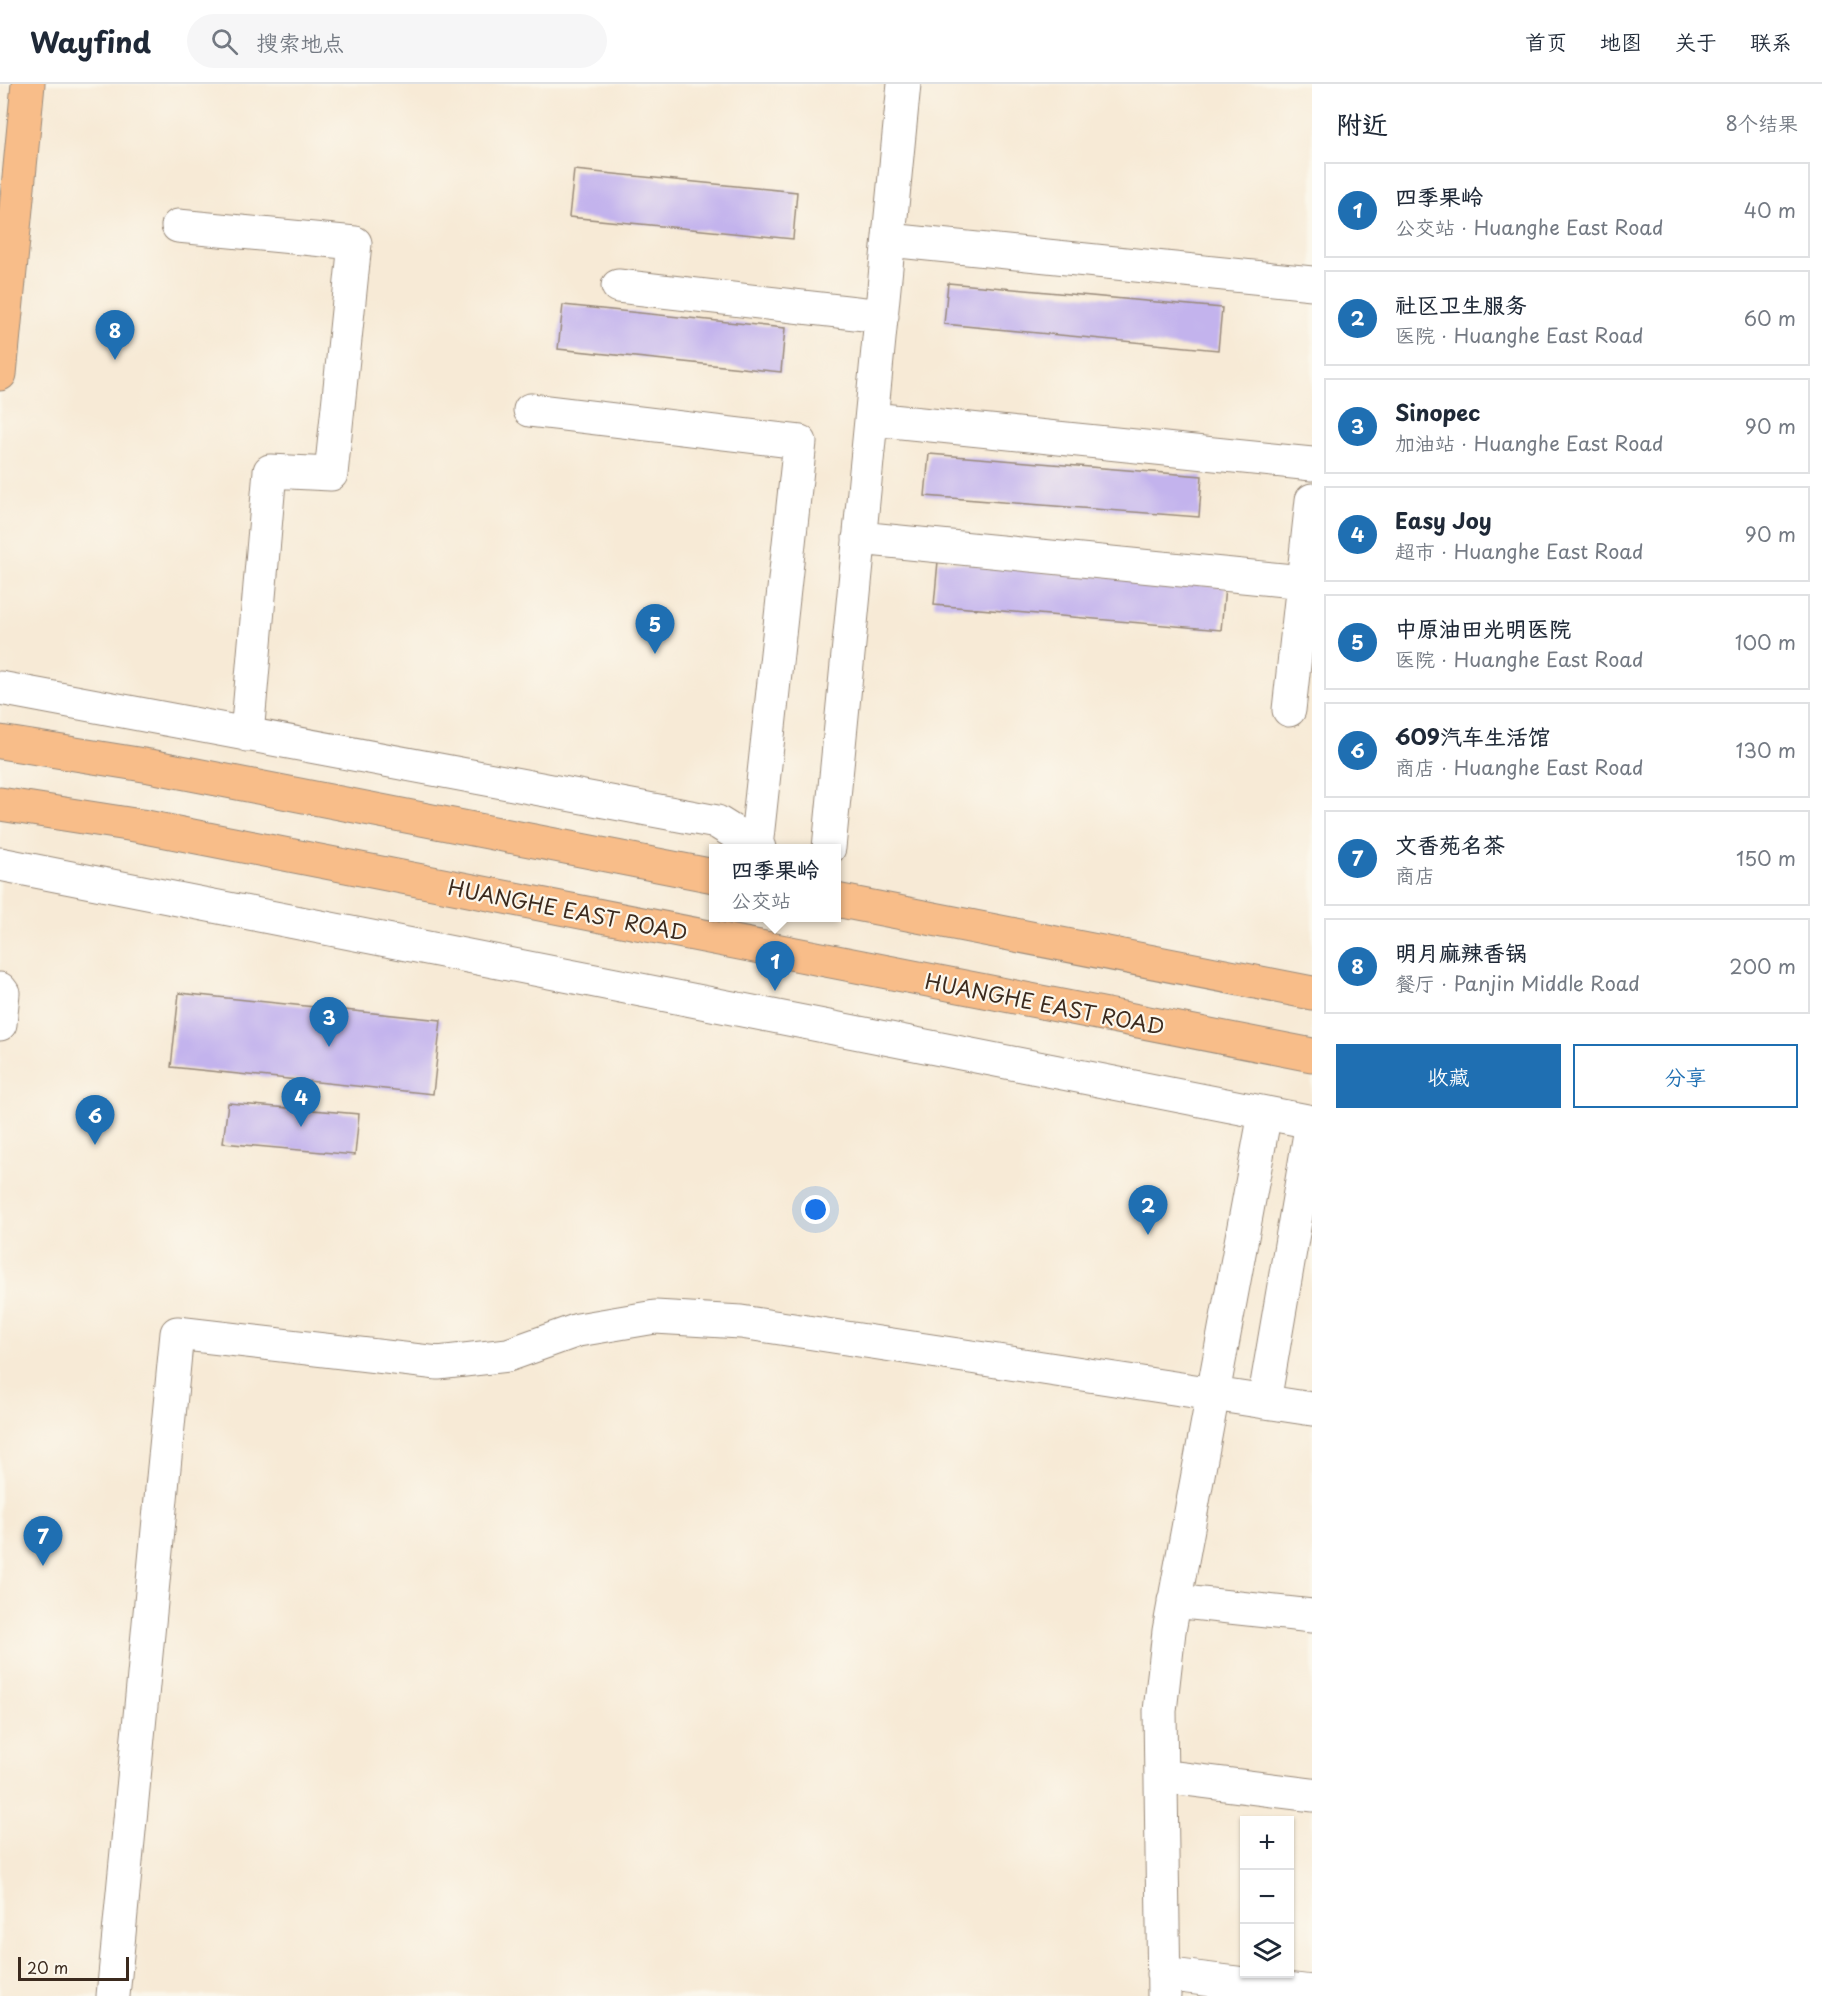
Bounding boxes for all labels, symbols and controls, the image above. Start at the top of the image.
search box [187,14,607,68]
text: Wayfind [30,20,151,63]
icon: search [208,25,241,58]
text: 搜索地点 [256,25,344,58]
text: 首页 [1525,25,1567,57]
text: 地图 [1600,25,1642,57]
text: 关于 [1675,25,1717,57]
text: 联系 [1750,25,1792,57]
text: 附近 [1336,104,1388,143]
text: 8个结果 [1726,108,1798,138]
text: 四季果岭 [1395,179,1483,212]
text: 1 [1353,195,1362,225]
text: 40 m [1744,195,1796,225]
text: 公交站 · Huanghe East Road [1395,212,1663,242]
text: 社区卫生服务 [1395,287,1527,320]
text: 2 [1350,303,1365,333]
text: 60 m [1744,303,1796,333]
pin: 8 [96,310,134,360]
text: 医院 · Huanghe East Road [1395,320,1643,350]
text: Sinopec [1395,395,1480,428]
text: 3 [1351,411,1364,441]
text: 90 m [1745,411,1796,441]
text: 加油站 · Huanghe East Road [1395,428,1663,458]
text: Easy Joy [1395,503,1492,536]
text: 4 [1351,519,1364,549]
text: 90 m [1745,519,1796,549]
text: 超市 · Huanghe East Road [1395,536,1643,566]
pin: 5 [636,604,674,654]
text: 中原油田光明医院 [1395,611,1571,644]
text: 5 [1351,627,1364,657]
text: 100 m [1735,627,1796,657]
text: 医院 · Huanghe East Road [1395,644,1643,674]
text: 609汽车生活馆 [1395,719,1550,752]
text: 6 [1350,735,1365,765]
text: 130 m [1736,735,1796,765]
text: 商店 · Huanghe East Road [1395,752,1643,782]
text: 文香苑名茶 [1395,827,1505,860]
text: 7 [1352,843,1363,873]
text: 150 m [1736,843,1796,873]
popup [709,844,841,922]
text: 四季果岭 [731,852,819,885]
text: 商店 [1395,860,1435,890]
street label: HUANGHE EAST ROAD [445,870,691,948]
text: 公交站 [731,885,791,915]
text: 明月麻辣香锅 [1395,935,1527,968]
pin: 1 [756,942,794,991]
text: 8 [1351,951,1364,981]
text: 200 m [1729,951,1796,981]
street label: HUANGHE EAST ROAD [922,964,1168,1042]
text: 餐厅 · Panjin Middle Road [1395,968,1640,998]
pin: 3 [310,998,348,1047]
button: 收藏 [1336,1044,1561,1108]
button: 分享 [1573,1044,1798,1108]
pin: 4 [282,1078,320,1127]
pin: 6 [76,1096,115,1145]
pin: 2 [1128,1186,1168,1235]
your location [801,1195,830,1224]
pin: 7 [24,1516,63,1566]
map controls [1240,1816,1294,1978]
button: + [1240,1816,1294,1870]
button: − [1240,1870,1294,1924]
button: layers [1240,1924,1294,1978]
scale bar [18,1954,129,1982]
text: 20 m [27,1955,68,1979]

